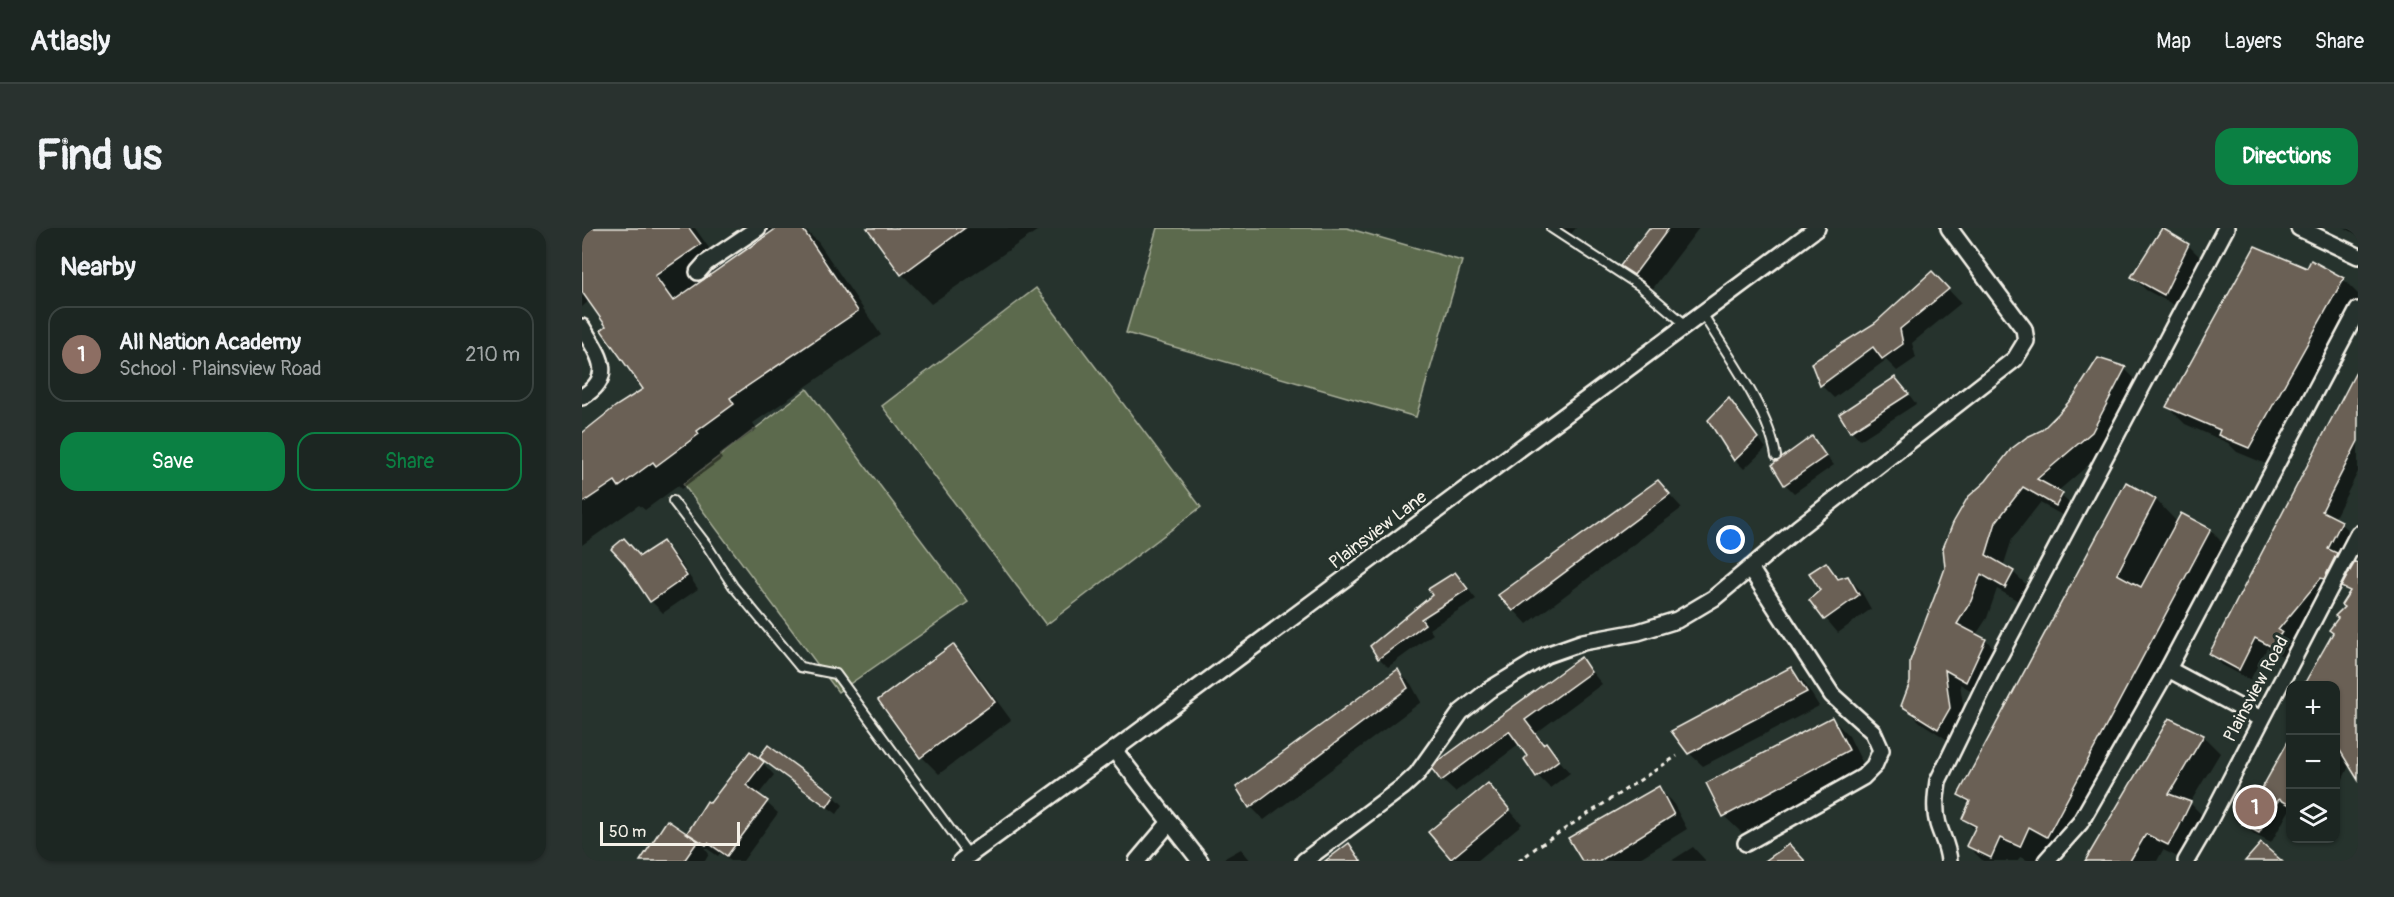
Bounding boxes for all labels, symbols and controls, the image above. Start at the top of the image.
text: Atlasly [30,24,110,59]
text: Map [2156,28,2191,55]
text: Layers [2224,28,2282,55]
text: Share [2315,28,2364,55]
button: Directions [2215,128,2358,185]
text: Find us [36,130,162,182]
text: Nearby [60,251,136,283]
text: All Nation Academy [119,328,301,356]
text: 1 [78,342,85,367]
text: 210 m [465,342,520,367]
text: School · Plainsview Road [119,356,322,381]
button: Save [60,432,285,491]
button: Share [297,432,522,491]
street label: Plainsview Lane [1324,486,1432,574]
your location [1716,525,1745,554]
street label: Plainsview Road [2218,632,2294,746]
map controls [2286,681,2340,843]
button: + [2286,681,2340,735]
button: − [2286,735,2340,789]
pin: 1 [2236,784,2274,830]
button: layers [2286,789,2340,843]
scale bar [600,819,740,846]
text: 50 m [609,822,646,842]

